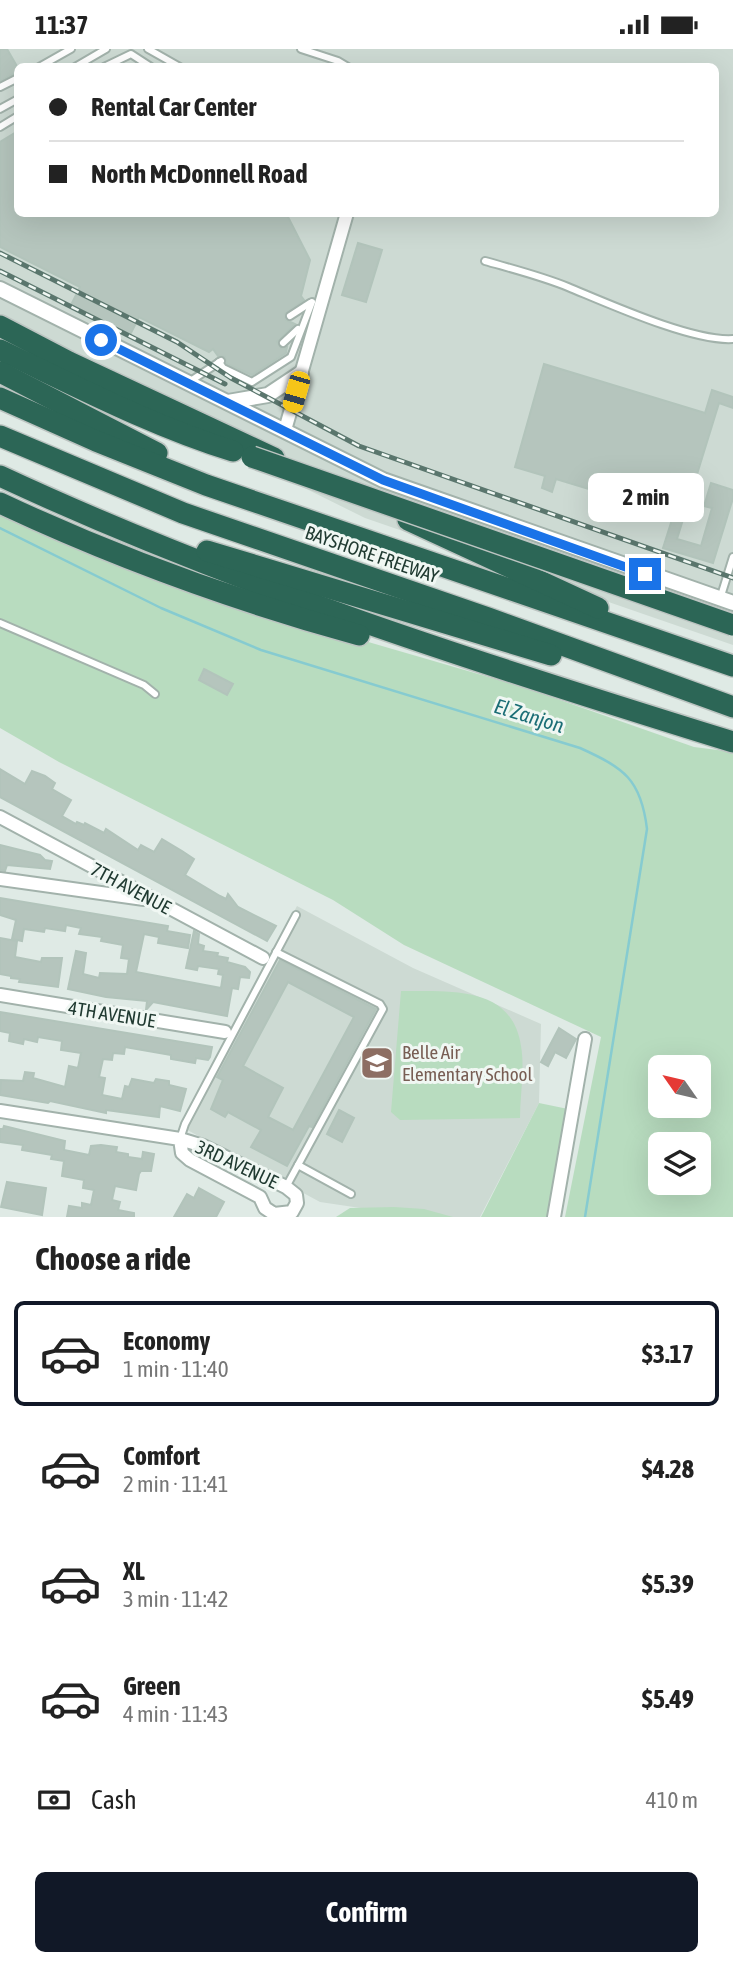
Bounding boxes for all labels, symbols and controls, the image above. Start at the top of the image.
text: 11:37 [35,10,89,40]
text: Rental Car Center [91,92,256,122]
text: North McDonnell Road [91,159,307,189]
route start [85,324,117,356]
car [281,369,312,415]
callout: 2 min [587,473,703,521]
text: 2 min [623,484,669,510]
street label: BAYSHORE FREEWAY [302,521,442,587]
route end [629,558,661,590]
water label: El Zanjon [492,693,567,737]
street label: 7TH AVENUE [87,858,175,918]
street label: 4TH AVENUE [67,996,157,1032]
place label: Belle Air Elementary School [402,1041,533,1085]
school or university icon: Belle Air Elementary School [358,1044,396,1082]
north arrow [648,1055,710,1118]
map controls [648,1055,711,1195]
button: layers [648,1132,711,1195]
street label: 3RD AVENUE [192,1135,282,1193]
text: Choose a ride [35,1240,191,1277]
icon: car [39,1322,102,1385]
text: Economy [123,1326,210,1356]
text: $3.17 [642,1339,694,1369]
text: 1 min · 11:40 [123,1356,229,1382]
icon: car [39,1437,102,1500]
text: Comfort [123,1441,200,1471]
text: $4.28 [642,1454,694,1484]
text: 2 min · 11:41 [123,1471,229,1497]
icon: car [39,1552,102,1615]
text: XL [123,1556,145,1586]
text: $5.39 [642,1569,694,1599]
text: 3 min · 11:42 [123,1586,229,1612]
icon: car [39,1667,102,1730]
text: Green [123,1671,181,1701]
text: $5.49 [642,1684,694,1714]
text: 4 min · 11:43 [123,1701,229,1727]
icon: cash [35,1781,73,1819]
text: Cash [91,1785,137,1815]
text: 410 m [646,1787,698,1813]
button: Confirm [35,1872,698,1952]

